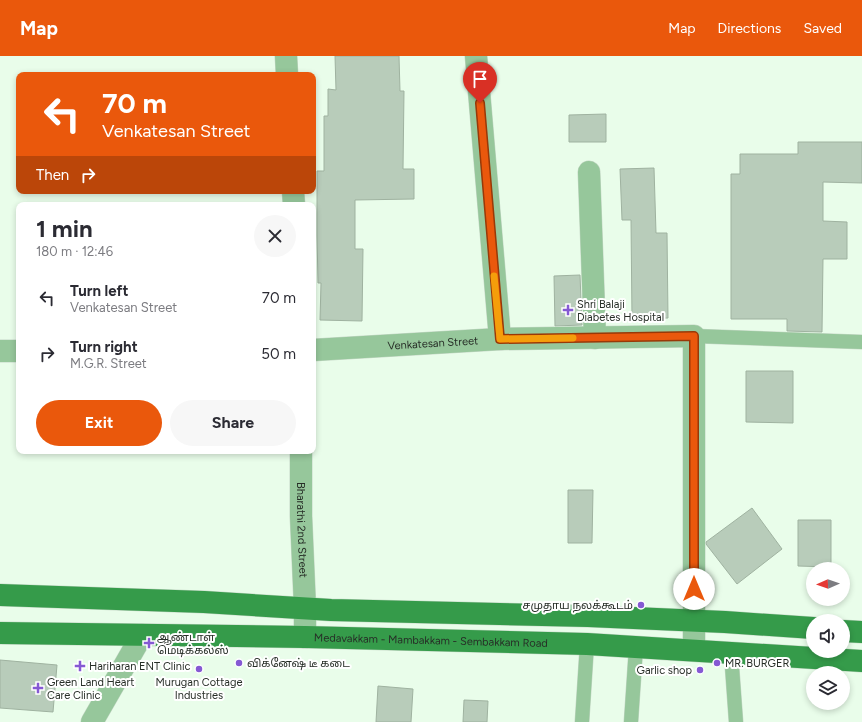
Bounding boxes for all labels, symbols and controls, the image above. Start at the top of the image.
text: Map [20,17,58,40]
text: Map [668,20,696,37]
text: Directions [718,20,781,37]
text: Saved [803,20,842,37]
pin [463,62,497,103]
icon: arrive [469,68,491,90]
text: 70 m [102,86,167,120]
icon: left [36,88,88,140]
text: Venkatesan Street [102,120,250,142]
icon: right [77,164,99,186]
text: Then [36,166,69,184]
text: 1 min [36,214,93,243]
button: close [254,215,296,257]
text: 180 m · 12:46 [36,244,113,259]
text: Turn left [70,282,128,300]
icon: left [36,287,58,309]
text: 70 m [262,289,296,307]
place label: Shri Balaji Diabetes Hospital [577,298,664,324]
text: Venkatesan Street [70,300,177,315]
marker: Shri Balaji Diabetes Hospital [562,304,574,316]
street label: Venkatesan Street [387,334,479,353]
text: Turn right [70,338,138,356]
icon: right [36,343,58,365]
text: 50 m [261,345,296,363]
text: M.G.R. Street [70,356,147,371]
button: Exit [36,400,162,446]
button: Share [170,400,296,446]
street label: Bharathi 2nd Street [294,482,310,578]
north arrow [806,562,850,606]
map controls [806,562,850,710]
position arrow [673,568,715,610]
place label: சமுதாய நலக்கூடம் [523,599,633,613]
marker: சமுதாய நலக்கூடம் [636,600,646,610]
button: sound [806,614,850,658]
place label: ஆண்டாள் மெடிக்கல்ஸ் [157,631,229,658]
street label: Medavakkam - Mambakkam - Sembakkam Road [314,631,548,650]
marker: ஆண்டாள் மெடிக்கல்ஸ் [144,638,154,648]
place label: விக்னேஷ் டீ கடை [247,657,350,671]
place label: MR. BURGER [725,657,789,670]
marker: விக்னேஷ் டீ கடை [234,658,244,668]
marker: MR. BURGER [712,658,722,668]
marker: Hariharan ENT Clinic [74,660,86,672]
place label: Hariharan ENT Clinic [89,660,190,673]
marker: Murugan Cottage Industries [194,664,204,674]
place label: Garlic shop [637,664,692,677]
marker: Garlic shop [695,665,705,675]
button: layers [806,666,850,710]
place label: Green Land Heart Care Clinic [47,676,134,702]
place label: Murugan Cottage Industries [156,676,242,702]
marker: Green Land Heart Care Clinic [32,682,44,694]

